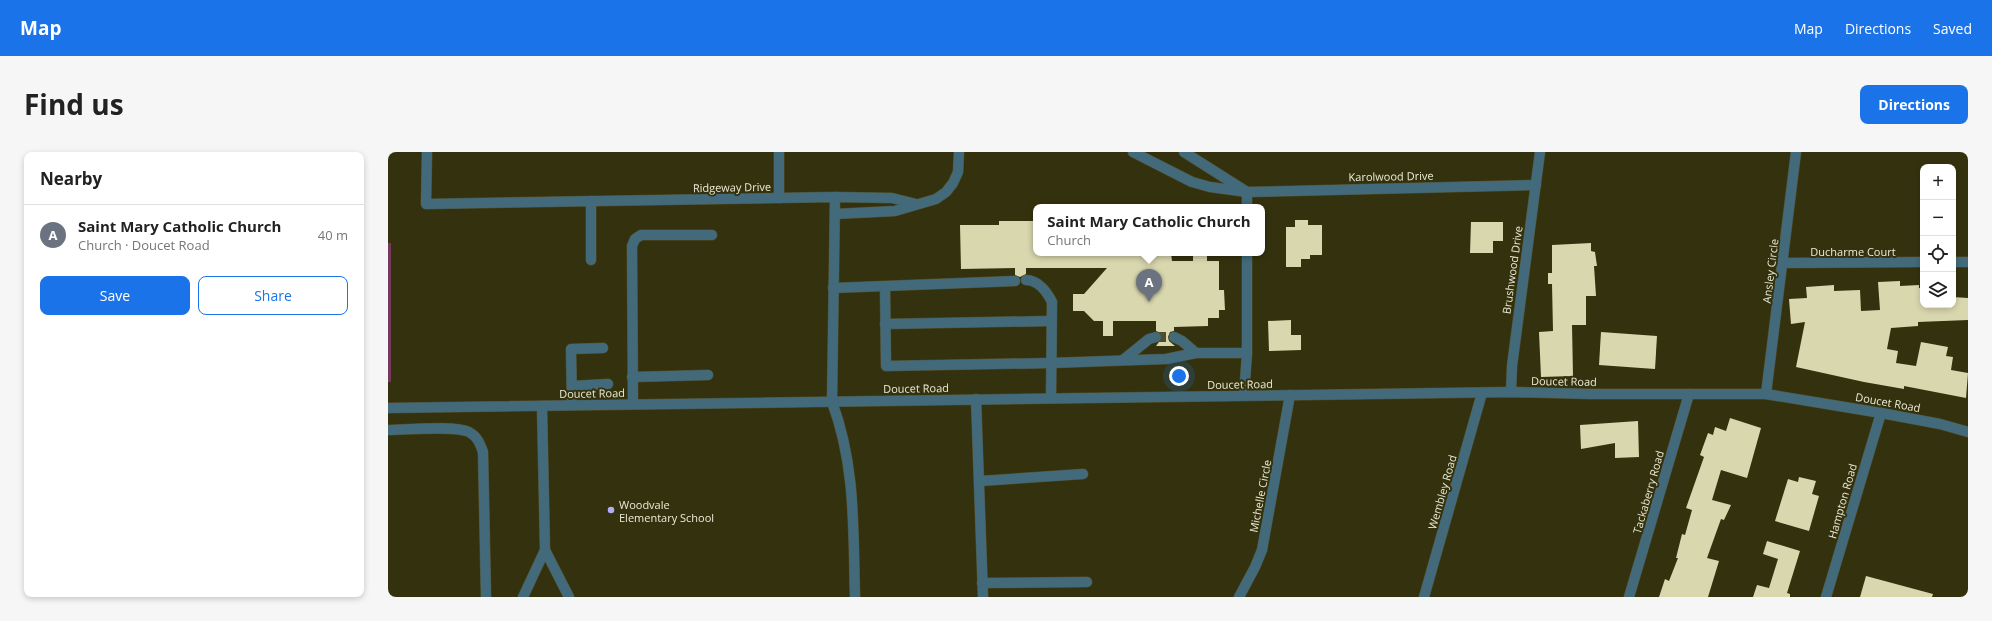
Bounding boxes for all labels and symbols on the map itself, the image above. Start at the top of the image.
street label: Karolwood Drive [1348,168,1434,184]
street label: Ridgeway Drive [693,179,771,195]
street label: Brushwood Drive [1498,225,1526,315]
street label: Ansley Circle [1759,238,1781,304]
street label: Ducharme Court [1810,244,1896,259]
pin: A [1136,269,1162,302]
your location [1169,366,1189,386]
street label: Doucet Road [1531,373,1597,389]
street label: Doucet Road [1207,376,1273,392]
street label: Doucet Road [883,380,949,396]
street label: Doucet Road [559,385,625,401]
street label: Doucet Road [1854,389,1922,415]
street label: Tackaberry Road [1629,449,1667,535]
street label: Wembley Road [1424,453,1460,531]
street label: Michelle Circle [1246,458,1274,534]
street label: Hampton Road [1824,462,1860,540]
place label: Woodvale Elementary School [619,497,714,525]
marker: Woodvale Elementary School [606,505,616,515]

